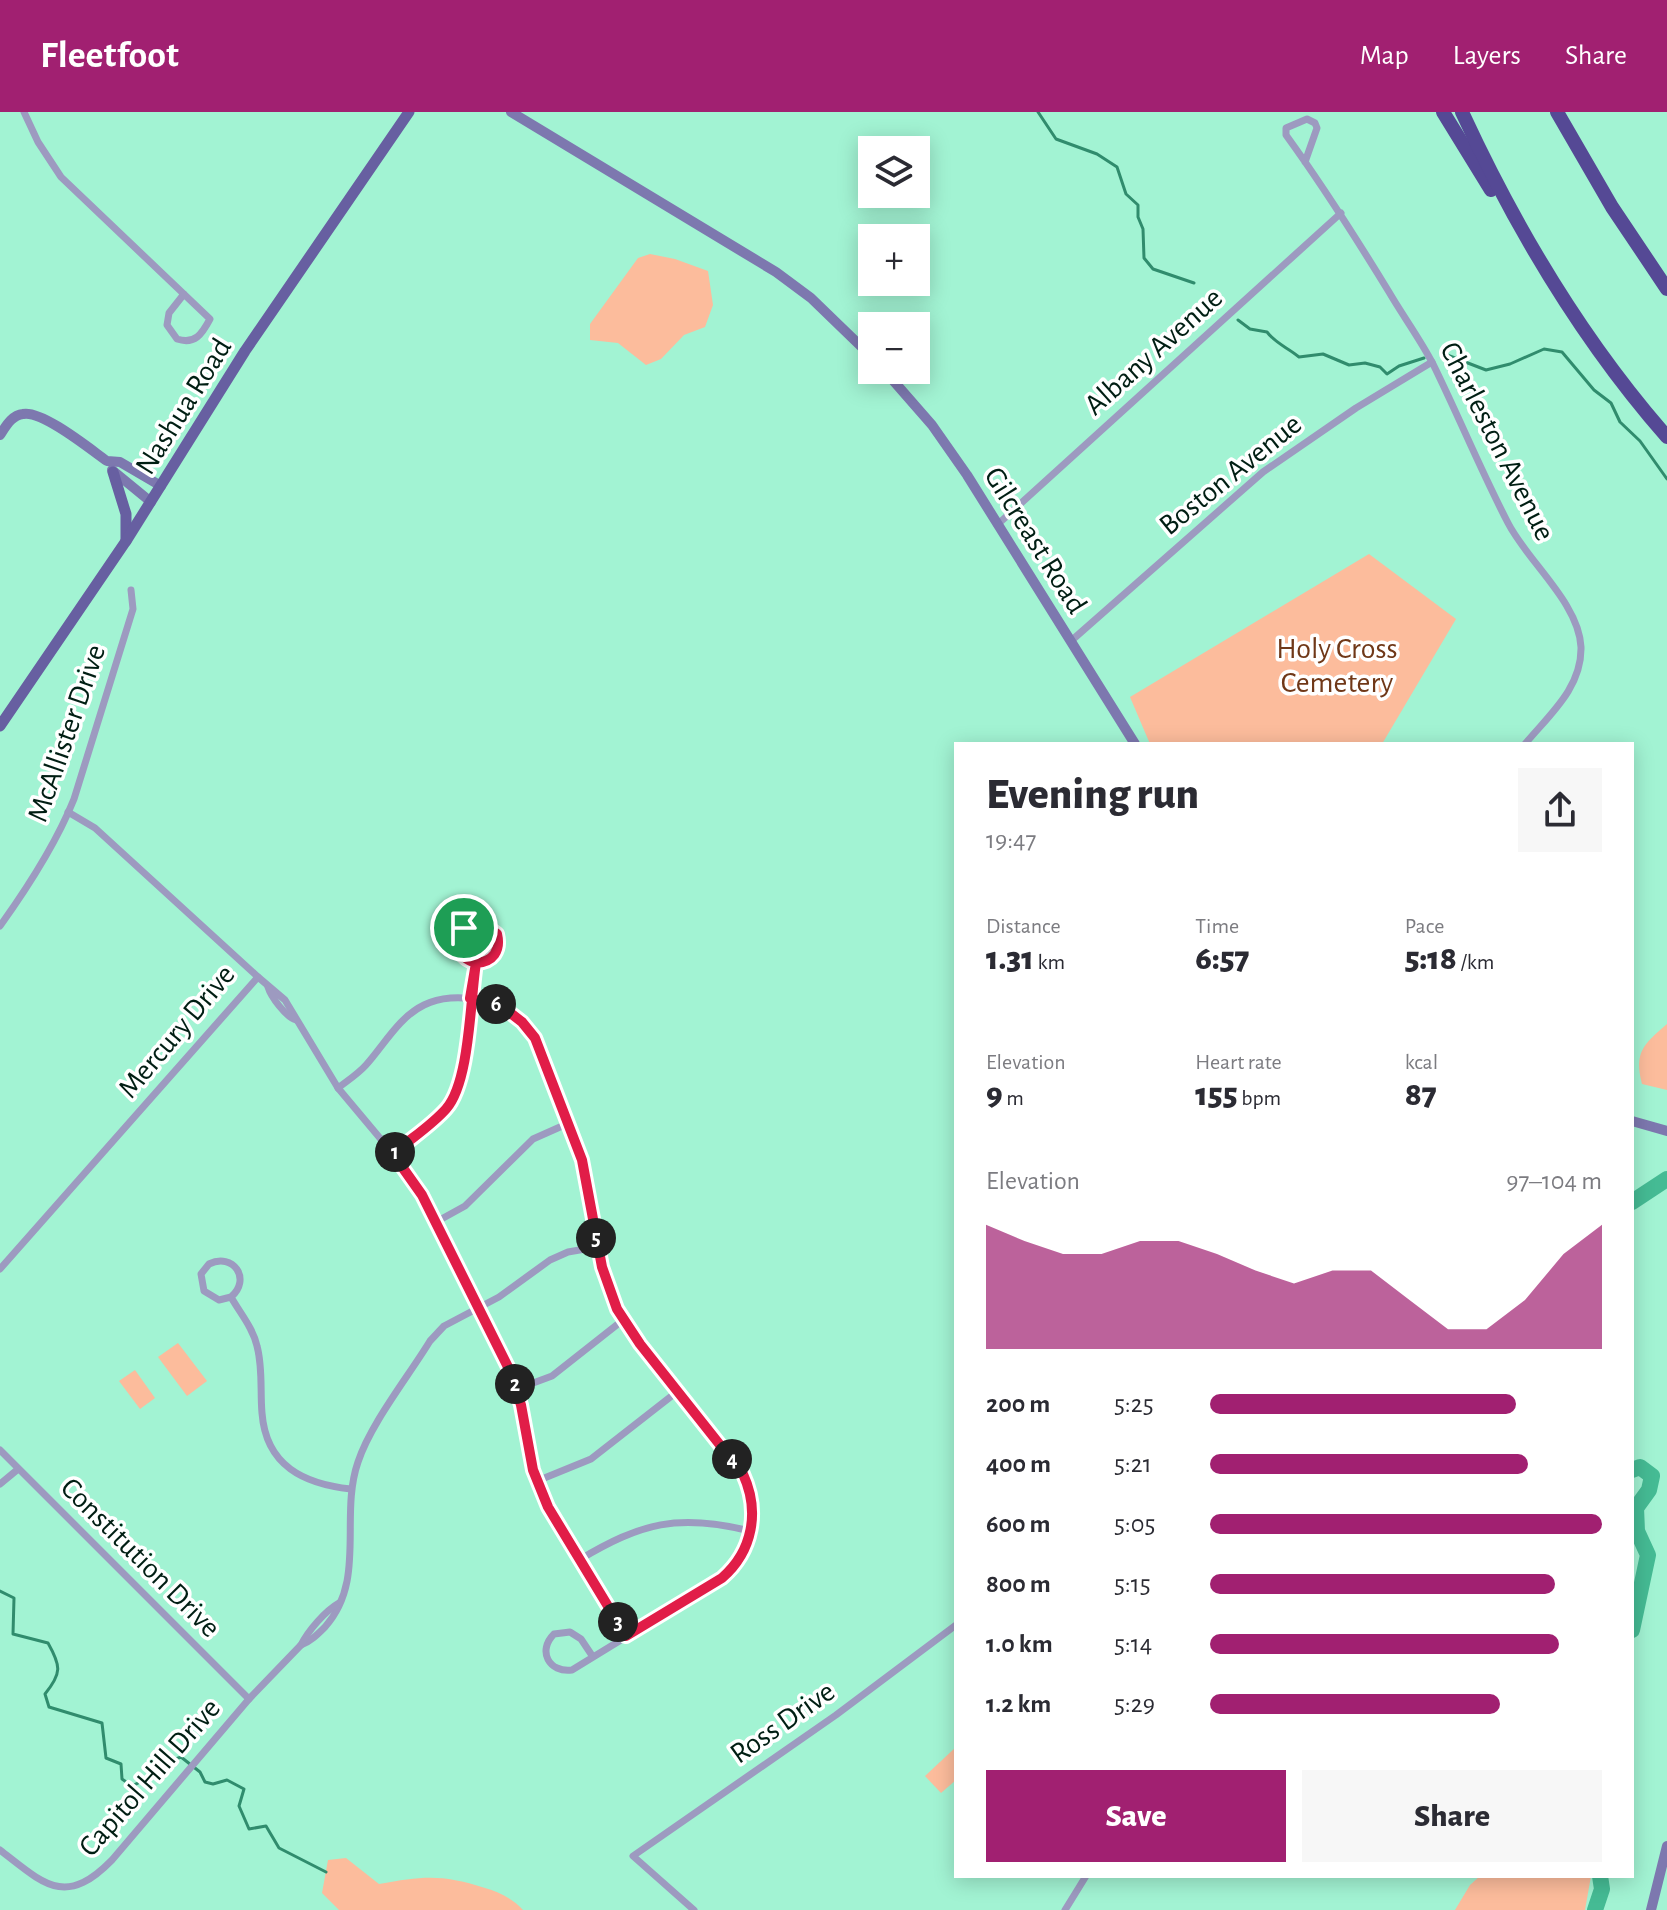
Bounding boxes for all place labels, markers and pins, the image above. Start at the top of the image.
pin [430,894,498,962]
pin: 6 [476,984,516,1024]
pin: 1 [375,1132,415,1172]
pin: 5 [576,1218,616,1258]
pin: 2 [495,1364,535,1404]
pin: 4 [712,1439,752,1479]
pin: 3 [598,1602,638,1642]

